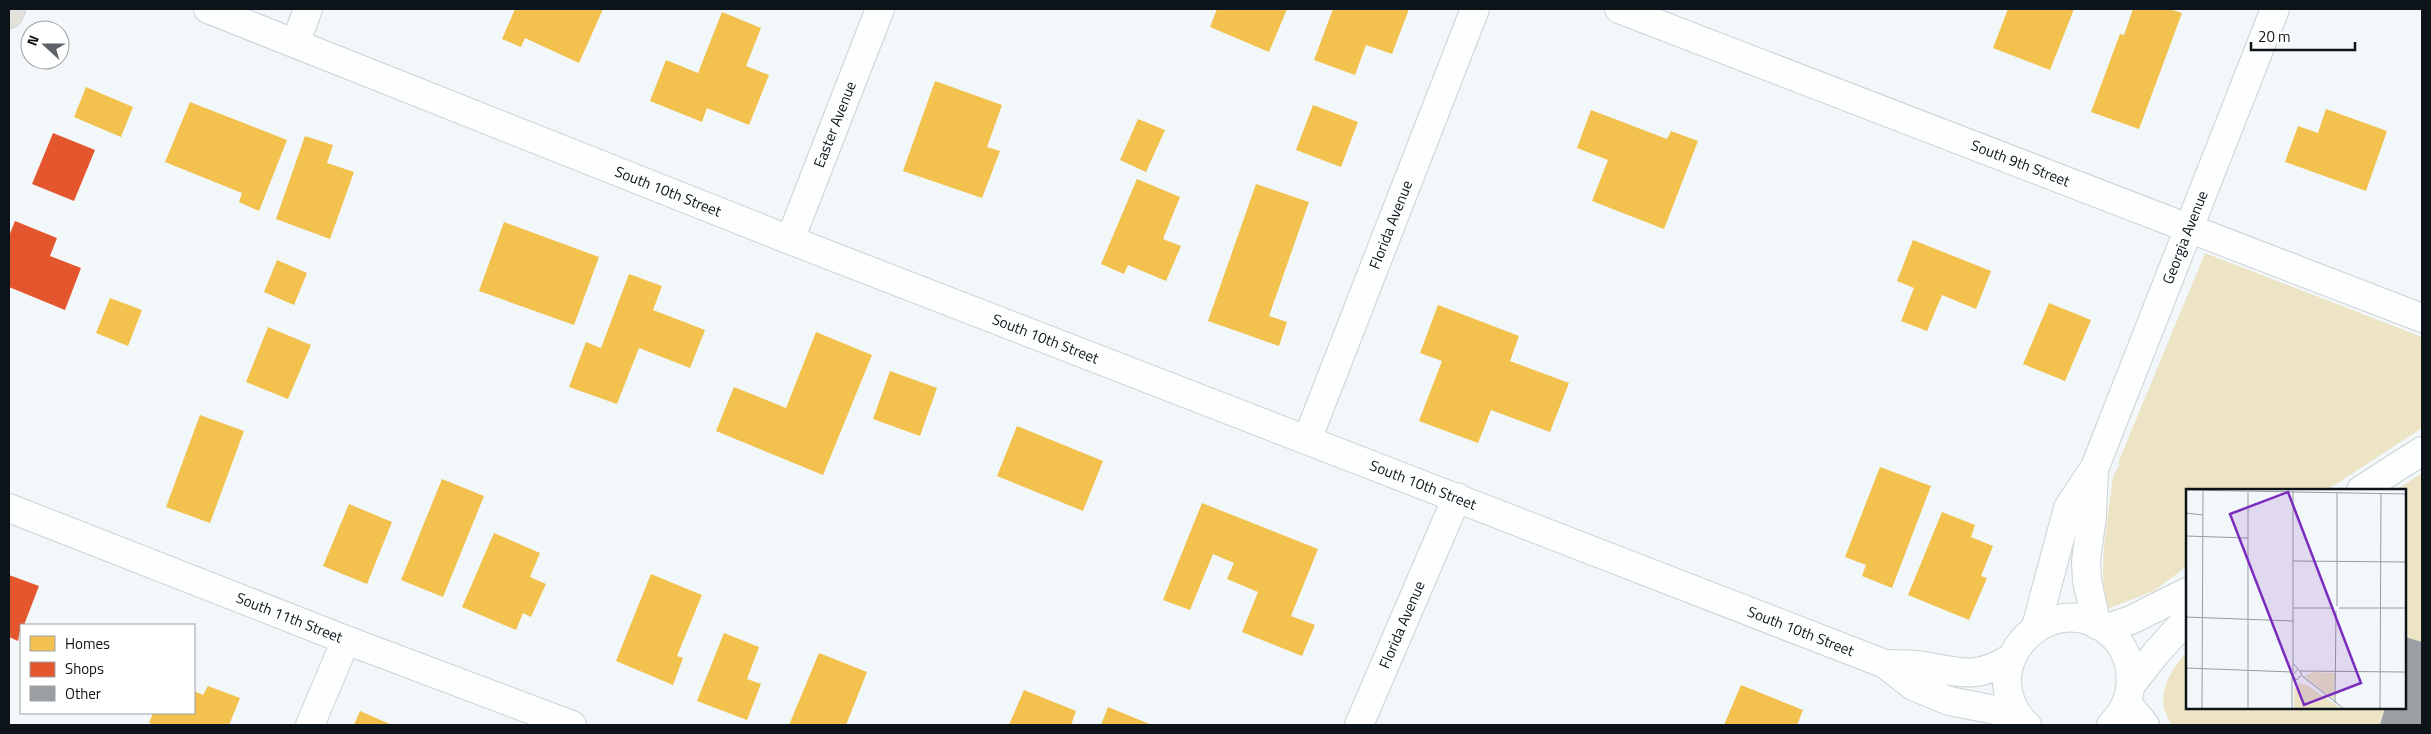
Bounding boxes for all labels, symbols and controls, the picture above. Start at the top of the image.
north arrow [20,20,70,70]
scale bar [2251,20,2355,52]
text: 20 m [2258,25,2291,48]
text: N [21,32,44,48]
street label: Easter Avenue [807,78,862,171]
street label: South 9th Street [1968,133,2074,193]
street label: South 10th Street [612,160,726,223]
street label: Florida Avenue [1363,177,1418,272]
street label: Georgia Avenue [2156,187,2214,287]
street label: South 10th Street [989,307,1103,370]
street label: South 10th Street [1366,454,1481,516]
inset map [2186,489,2406,709]
street label: Florida Avenue [1373,577,1431,672]
street label: South 11th Street [233,586,347,649]
street label: South 10th Street [1744,600,1858,662]
legend [20,624,195,714]
text: Homes [65,632,110,655]
text: Shops [65,657,104,680]
text: Other [65,682,101,705]

